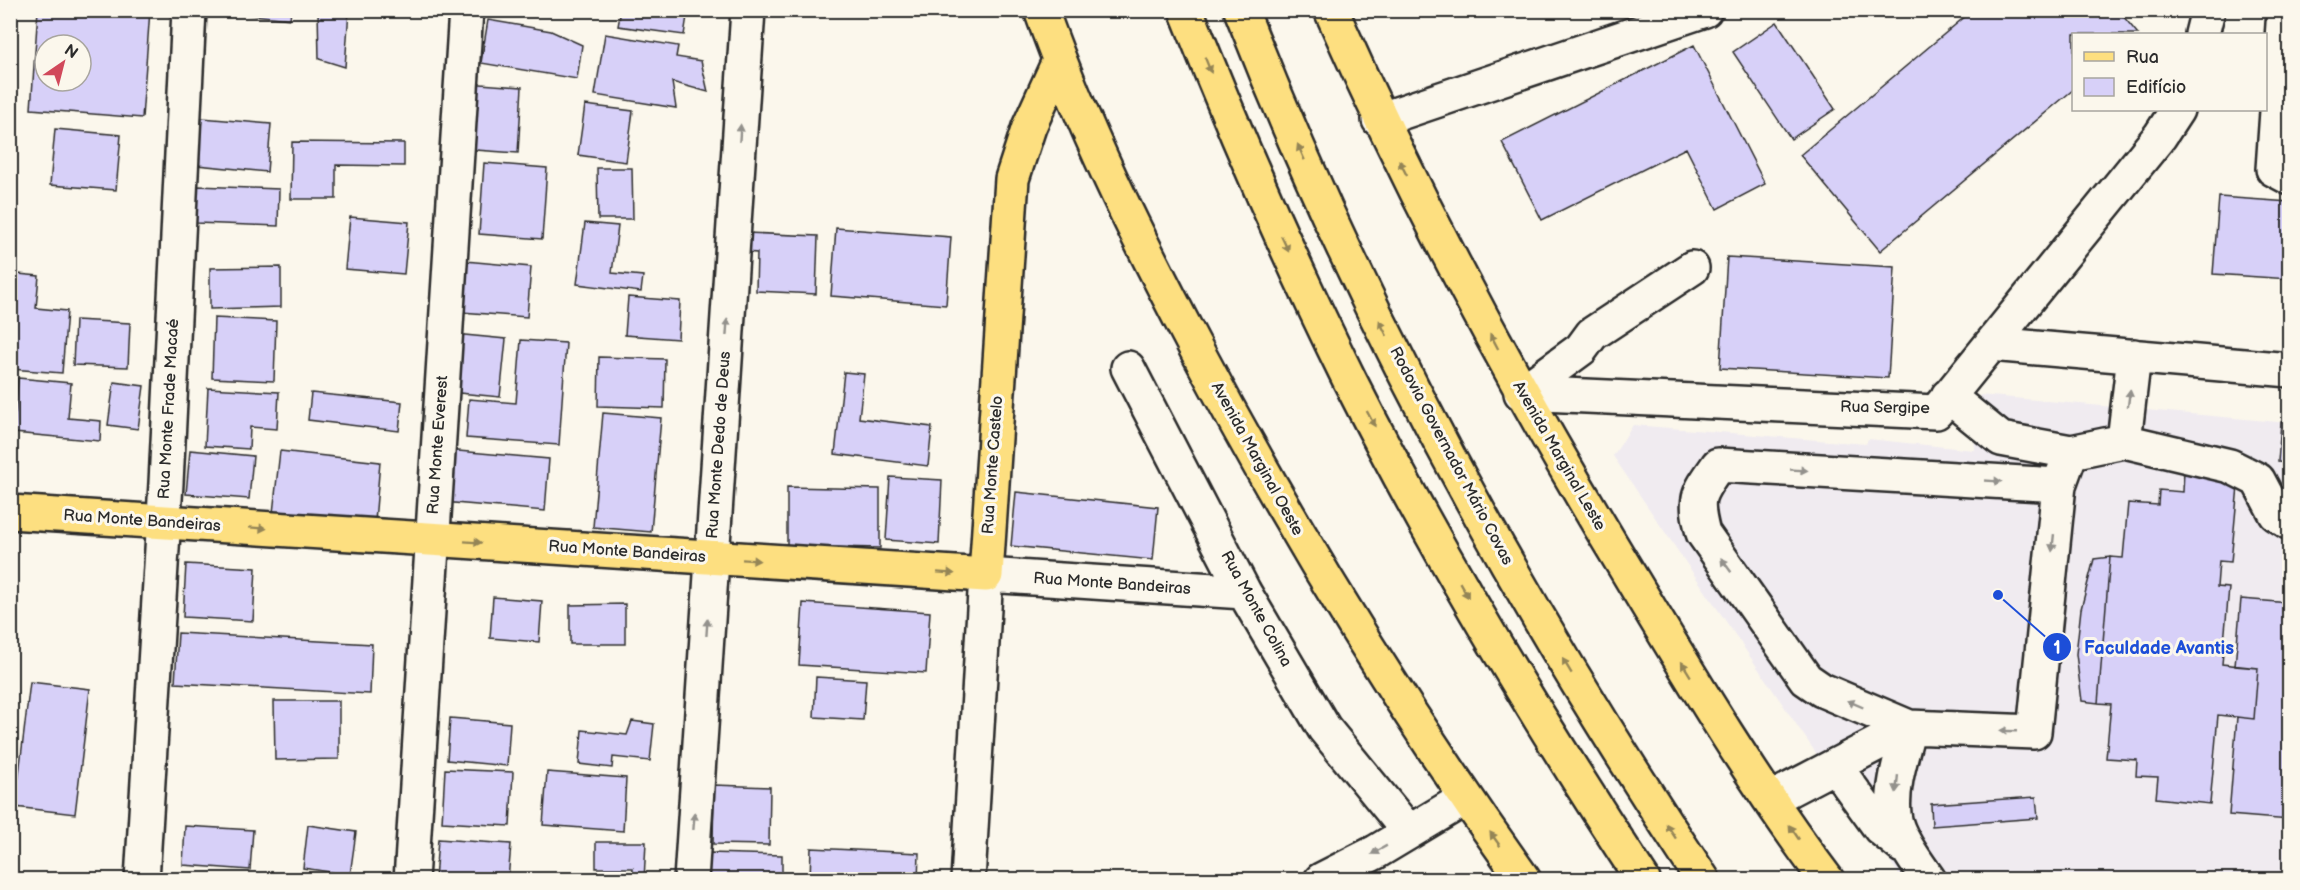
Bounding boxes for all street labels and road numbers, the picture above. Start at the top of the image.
street label: Rua Monte Frade Macaé [155,318,183,500]
street label: Rodovia Governador Mário Covas [1385,344,1517,568]
street label: Rua Monte Dedo de Deus [703,350,735,539]
street label: Rua Monte Everest [424,375,452,515]
street label: Avenida Marginal Leste [1509,378,1610,534]
street label: Avenida Marginal Oeste [1207,379,1307,539]
street label: Rua Monte Castelo [979,395,1007,535]
street label: Rua Sergipe [1840,398,1931,418]
street label: Rua Monte Bandeiras [63,506,221,536]
street label: Rua Monte Bandeiras [548,537,706,567]
street label: Rua Monte Colina [1216,548,1296,670]
street label: Rua Monte Bandeiras [1033,569,1191,599]

